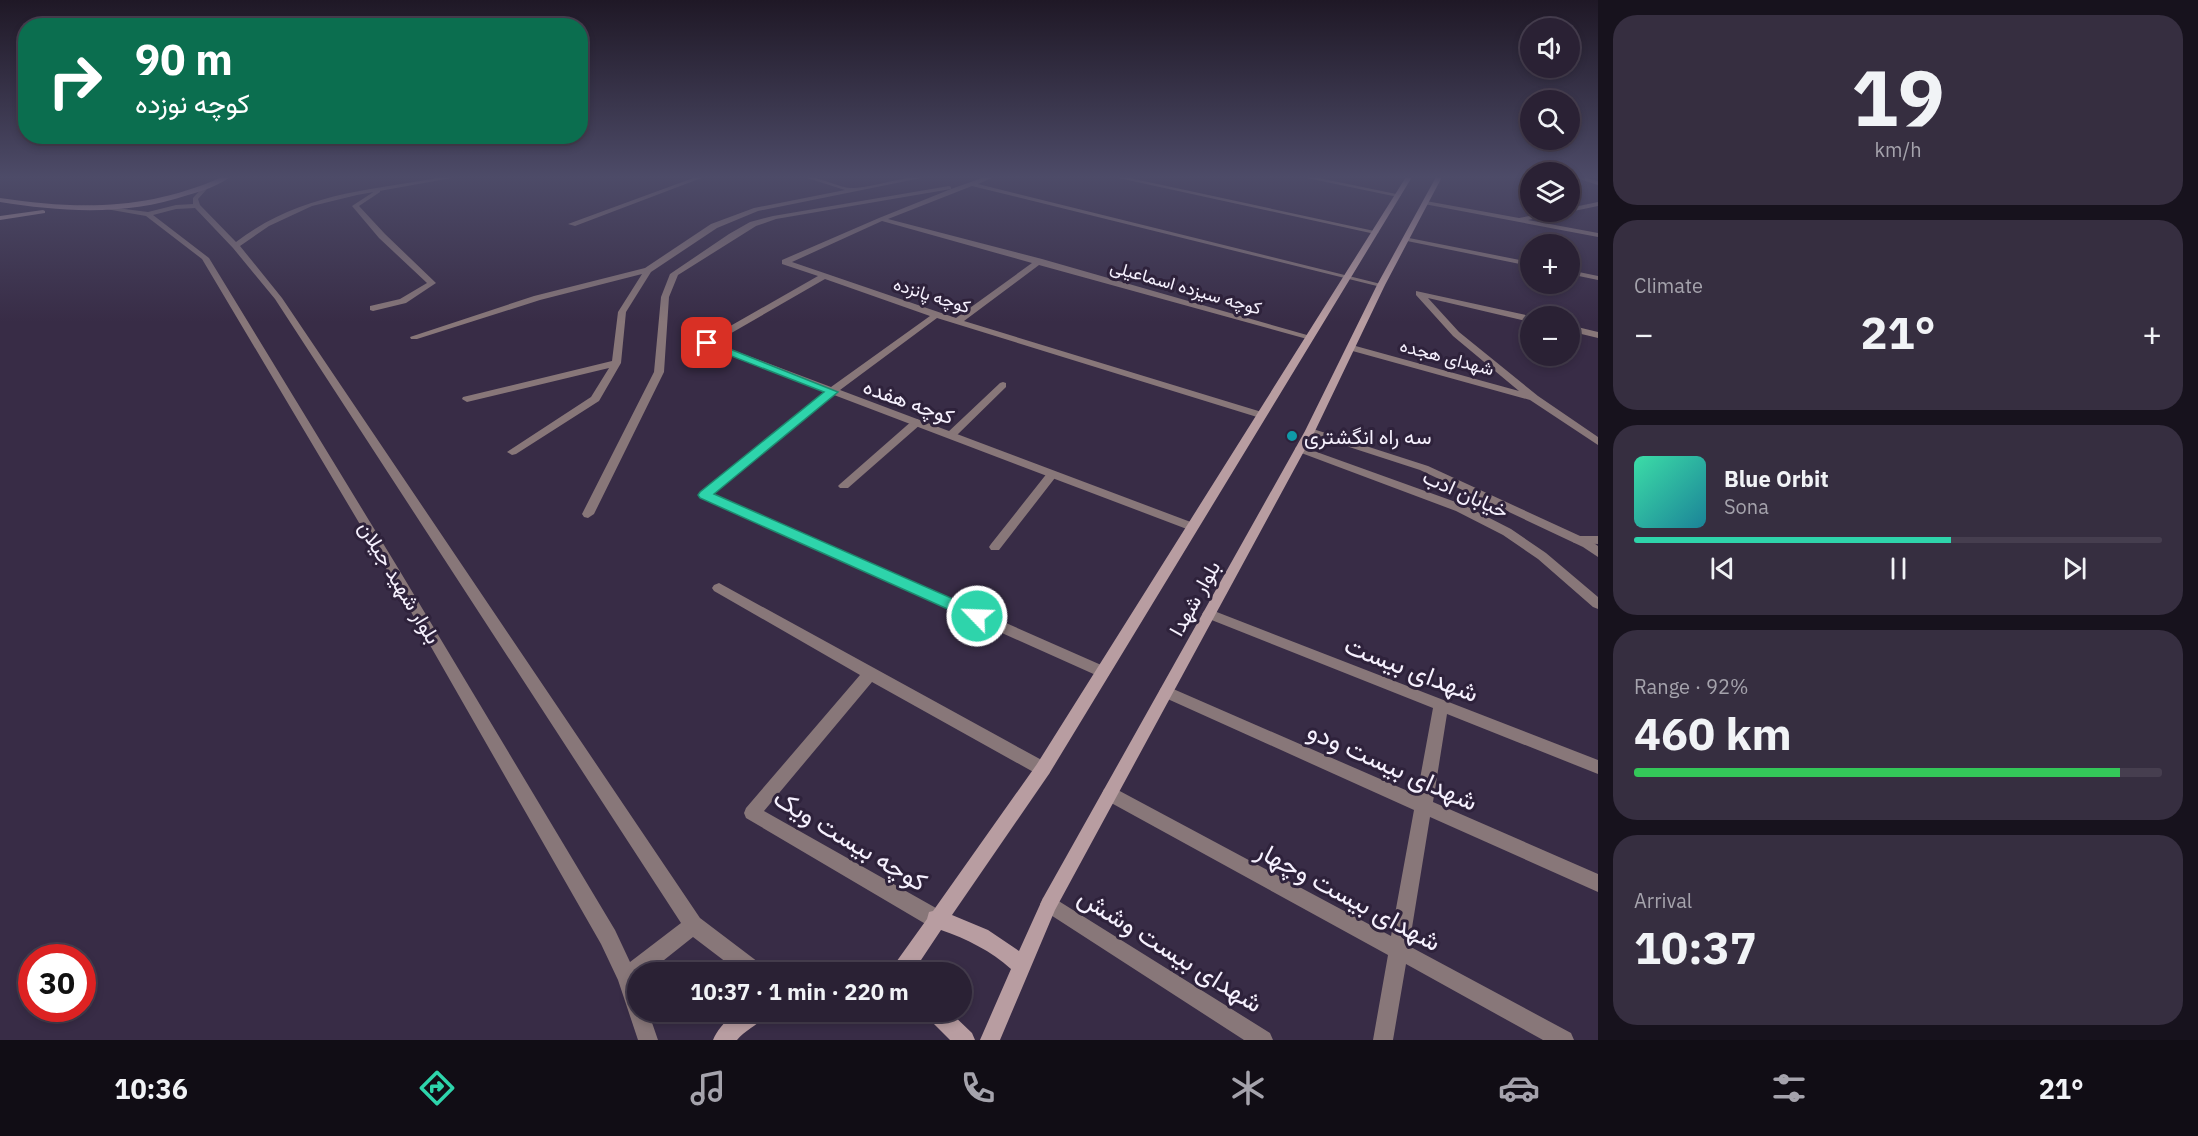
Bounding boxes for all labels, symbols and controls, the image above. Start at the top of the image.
map controls [1520,18,1580,366]
button: sound [1520,18,1580,78]
text: 90 m [135,32,233,87]
icon: right [36,42,114,120]
text: 19 [1851,46,1945,147]
text: کوچه نوزده [135,85,250,120]
button: search [1520,90,1580,150]
text: km/h [1874,136,1922,163]
button: layers [1520,162,1580,222]
button: + [1520,234,1580,294]
street label: کوچه سیزده اسماعیلی [1107,254,1264,321]
street label: کوچه پانزده [890,272,973,319]
text: Climate [1634,272,1703,299]
text: 21° [1860,303,1936,361]
button: − [1520,306,1580,366]
text: − [1634,312,1654,355]
text: + [2142,312,2162,355]
pin [681,317,732,368]
icon: arrive [690,326,723,359]
street label: شهدای هجده [1397,333,1497,381]
street label: کوچه هفده [859,372,958,431]
place label: سه راه انگشتری [1304,422,1432,450]
marker: سه راه انگشتری [1285,429,1299,443]
street label: خیابان ادب [1419,462,1513,524]
text: Blue Orbit [1724,464,1829,493]
text: Sona [1724,493,1769,520]
street label: بلوار شهید جیلان [352,515,448,649]
icon: previous [1706,552,1739,585]
icon: pause [1882,552,1915,585]
icon: next [2058,552,2091,585]
street label: بلوار شهدا [1162,555,1226,641]
position arrow [945,584,1009,648]
street label: شهدای بیست [1340,627,1484,709]
text: Range · 92% [1634,673,1749,700]
text: 460 km [1634,704,1792,762]
street label: شهدای بیست ودو [1303,712,1483,818]
street label: کوچه بیست ویک [767,780,934,900]
street label: شهدای بیست وچهار [1249,831,1447,960]
street label: شهدای بیست وشش [1072,879,1270,1019]
text: Arrival [1634,887,1692,914]
text: 10:37 [1634,918,1757,976]
speed limit sign: 30 [18,944,96,1022]
text: 10:37 · 1 min · 220 m [690,977,909,1006]
icon: directions [416,1067,458,1109]
icon: music [687,1067,729,1109]
icon: phone [957,1067,999,1109]
icon: climate [1227,1067,1269,1109]
icon: car [1498,1067,1540,1109]
icon: filters [1768,1067,1810,1109]
text: 10:36 [114,1071,188,1106]
text: 21° [2039,1071,2084,1106]

